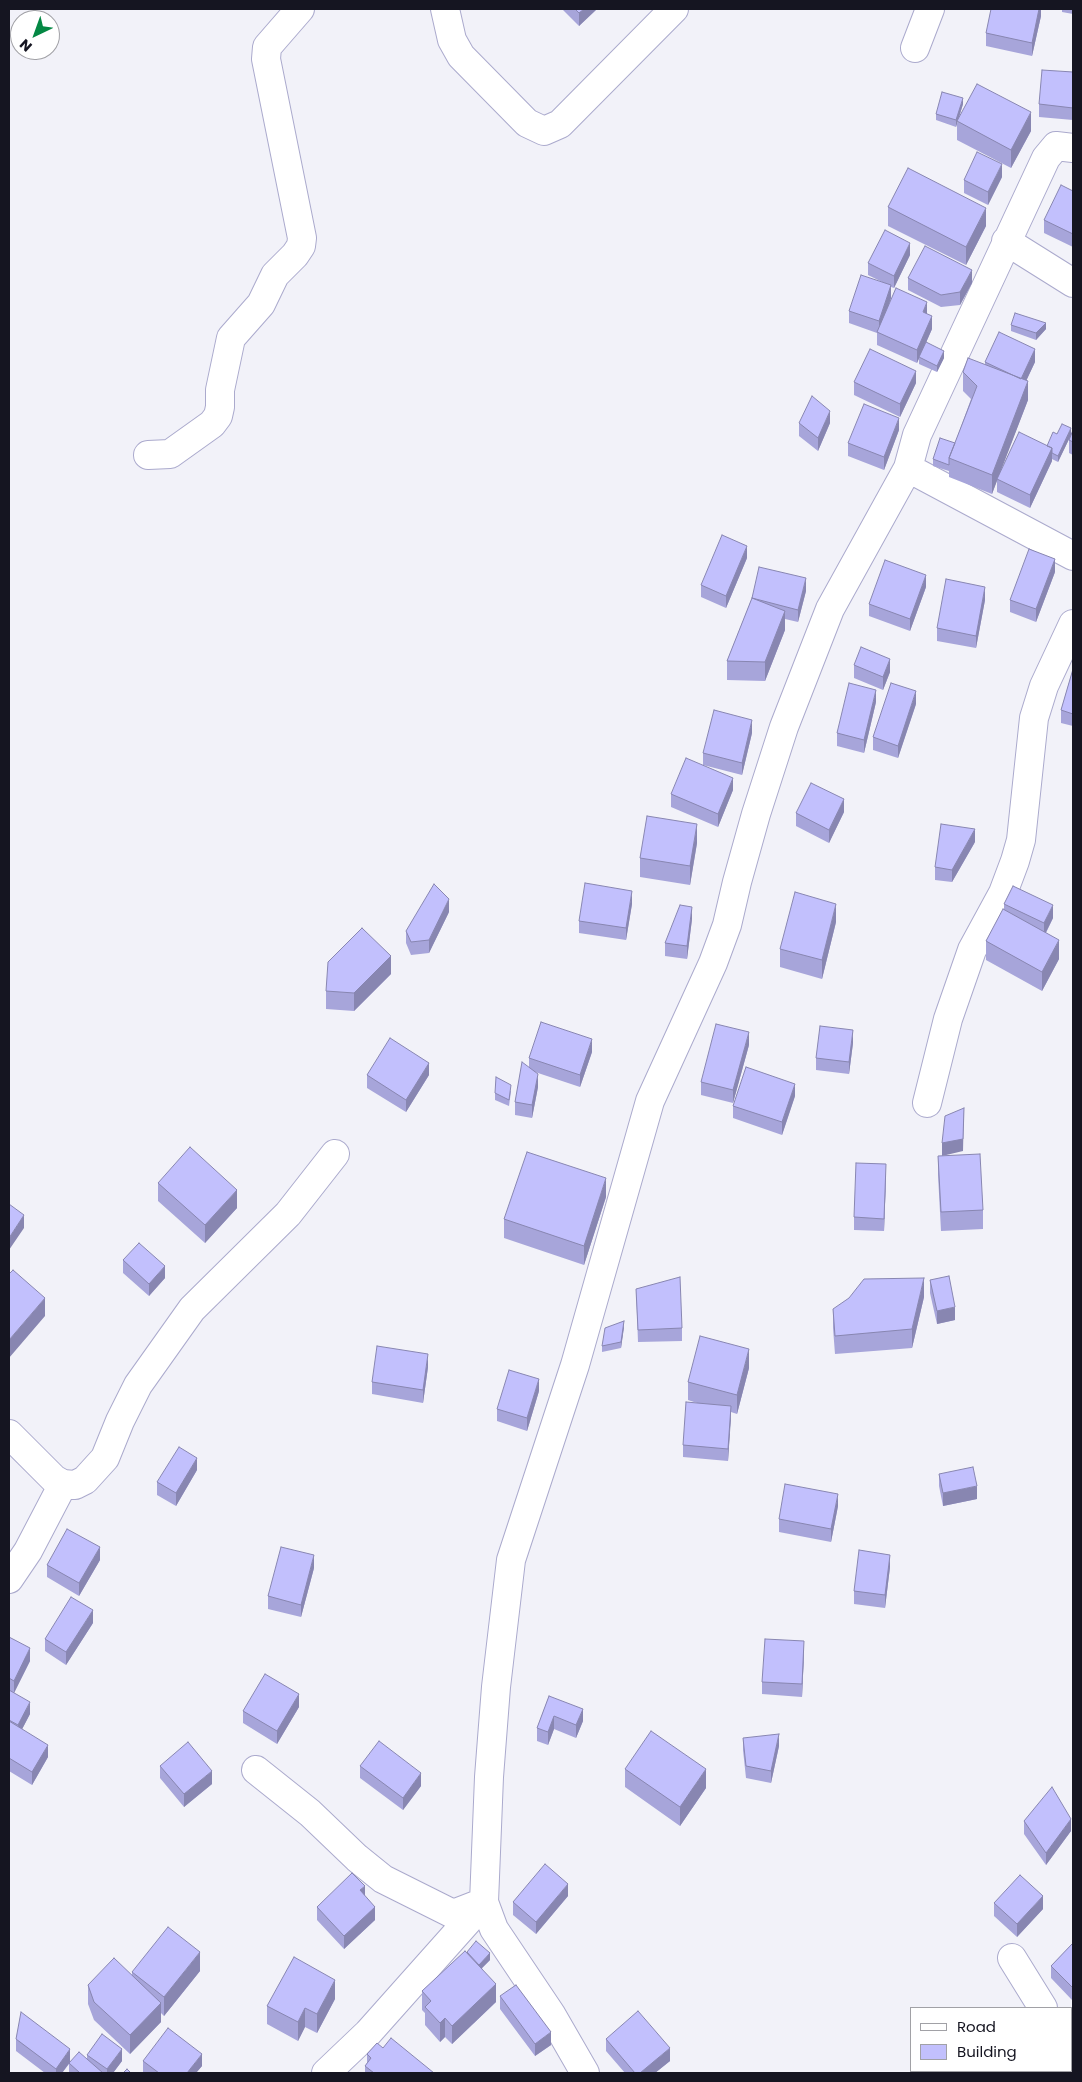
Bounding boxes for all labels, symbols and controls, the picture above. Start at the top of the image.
north arrow [10,10,60,60]
text: N [15,34,36,56]
legend [910,2007,1072,2072]
text: Road [957,2016,996,2037]
text: Building [957,2041,1017,2062]

